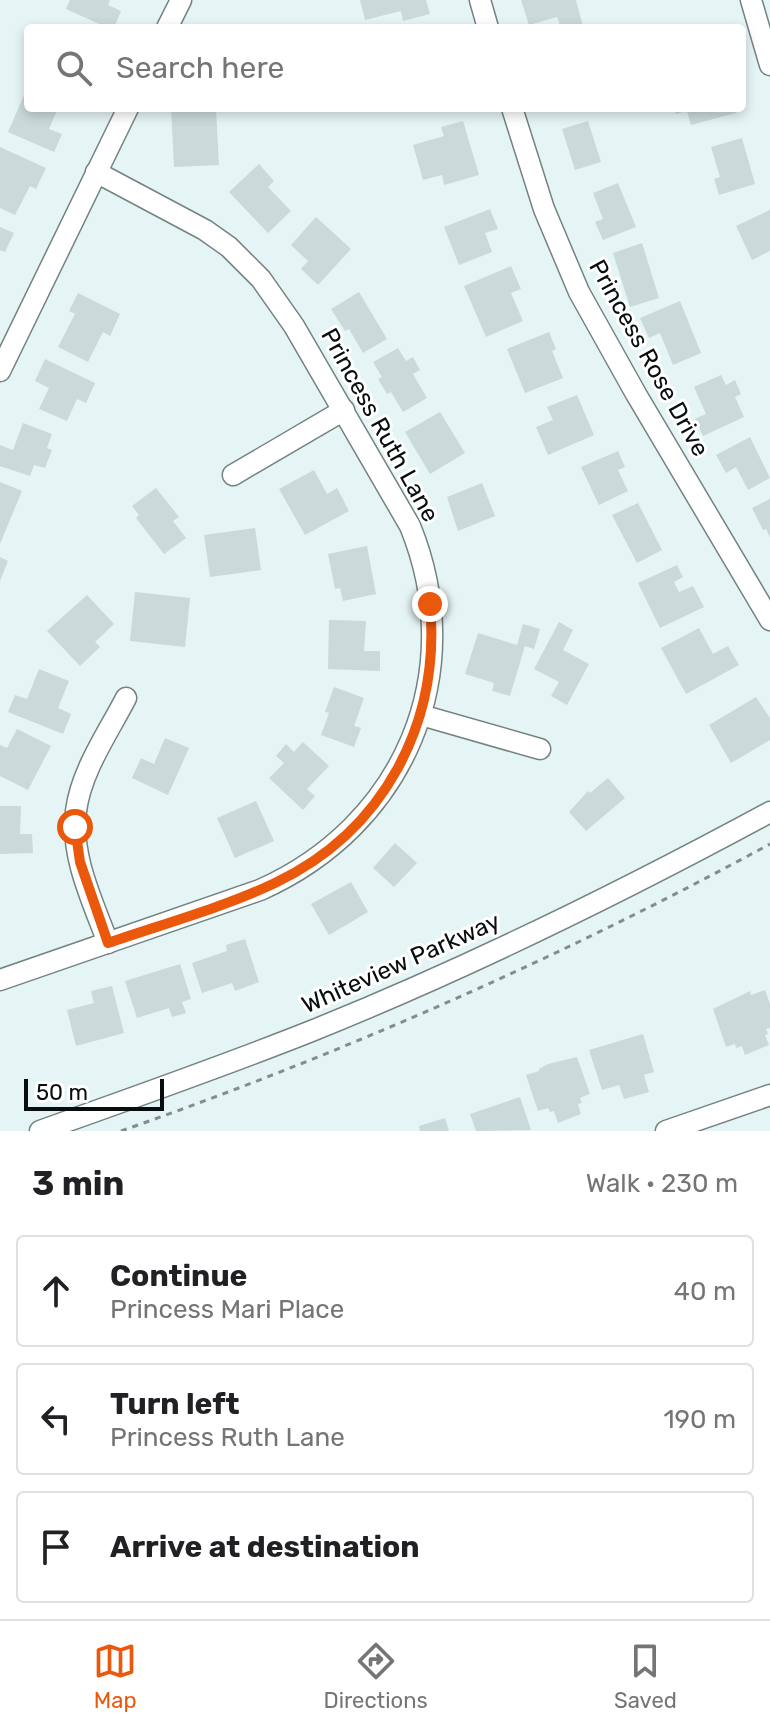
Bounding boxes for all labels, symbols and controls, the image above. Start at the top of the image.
search box [24,24,746,112]
icon: search [52,46,96,90]
text: Search here [116,50,284,86]
street label: Princess Rose Drive [583,255,715,461]
street label: Princess Ruth Lane [315,323,445,527]
route end [412,586,448,622]
route start [57,809,93,845]
street label: Whiteview Parkway [298,907,504,1019]
scale bar [24,1075,164,1111]
text: 50 m [36,1079,88,1106]
text: 3 min [32,1163,124,1204]
text: Walk · 230 m [586,1168,738,1199]
text: Continue [110,1258,247,1294]
icon: ahead [34,1269,78,1313]
text: 40 m [674,1276,736,1307]
text: Princess Mari Place [110,1294,344,1325]
text: Turn left [110,1386,240,1422]
icon: left [34,1397,78,1441]
text: 190 m [663,1404,736,1435]
text: Princess Ruth Lane [110,1422,345,1453]
icon: arrive [34,1525,78,1569]
text: Arrive at destination [110,1529,420,1565]
tab: Map [93,1639,137,1714]
tab: Directions [323,1639,428,1714]
tab: Saved [614,1639,677,1714]

